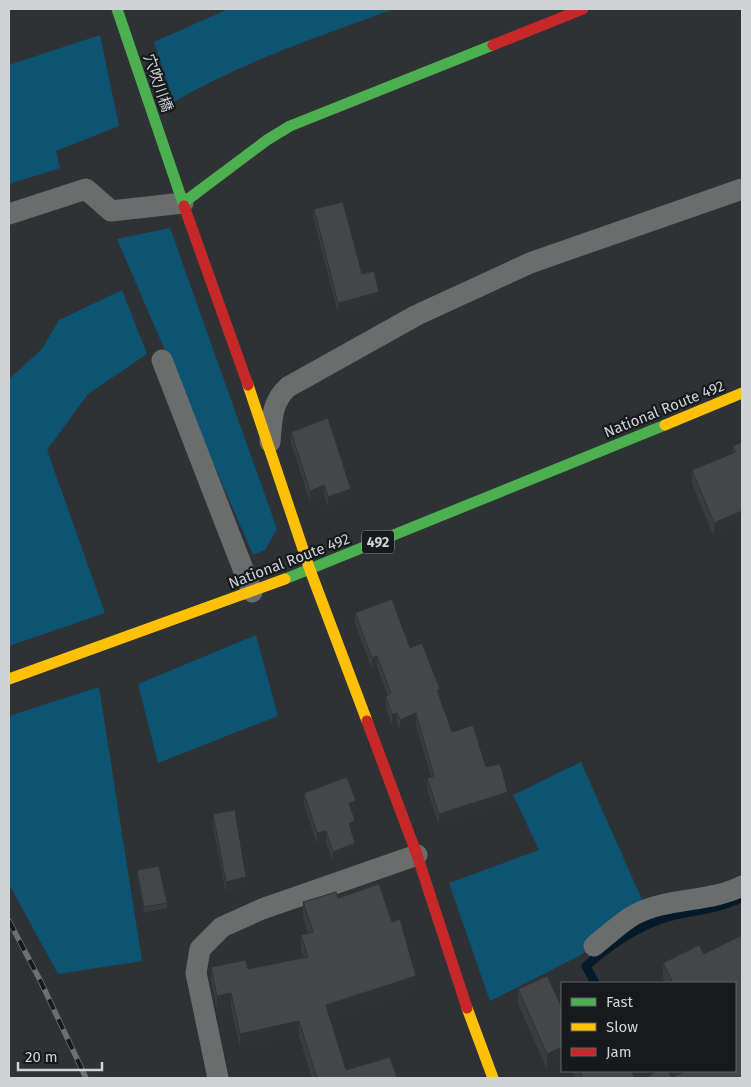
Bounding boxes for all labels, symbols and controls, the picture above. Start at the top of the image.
street label: 穴吹川橋 [140,52,176,114]
street label: National Route 492 [601,377,727,441]
street label: National Route 492 [226,530,352,592]
road number: 492 [362,530,394,554]
legend [561,982,736,1072]
text: Fast [606,993,633,1011]
text: Slow [606,1018,638,1036]
scale bar [18,1040,101,1072]
text: Jam [606,1043,632,1061]
text: 20 m [25,1048,58,1066]

